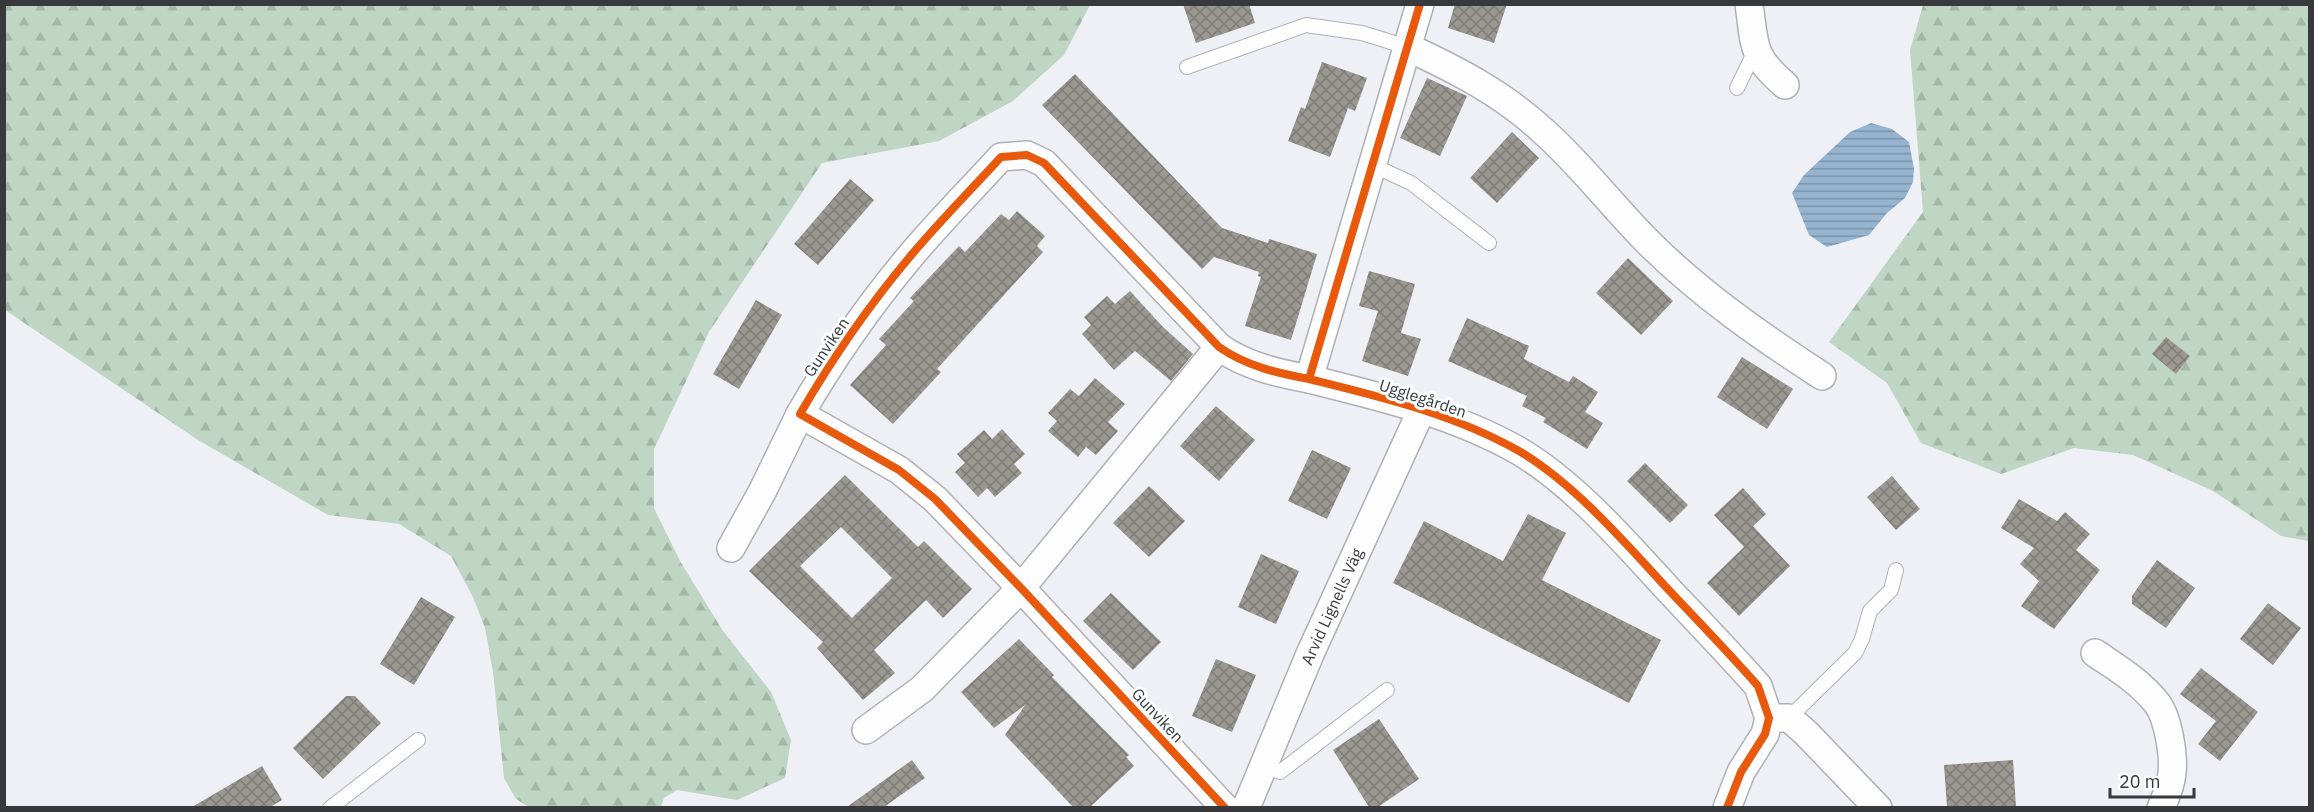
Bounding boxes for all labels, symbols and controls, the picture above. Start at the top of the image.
street label: Gunviken [799,314,853,380]
street label: Ugglegården [1377,374,1469,422]
street label: Arvid Lignells Väg [1297,544,1367,668]
street label: Gunviken [1128,684,1188,746]
scale bar [2110,761,2194,799]
text: 20 m [2119,770,2161,793]

